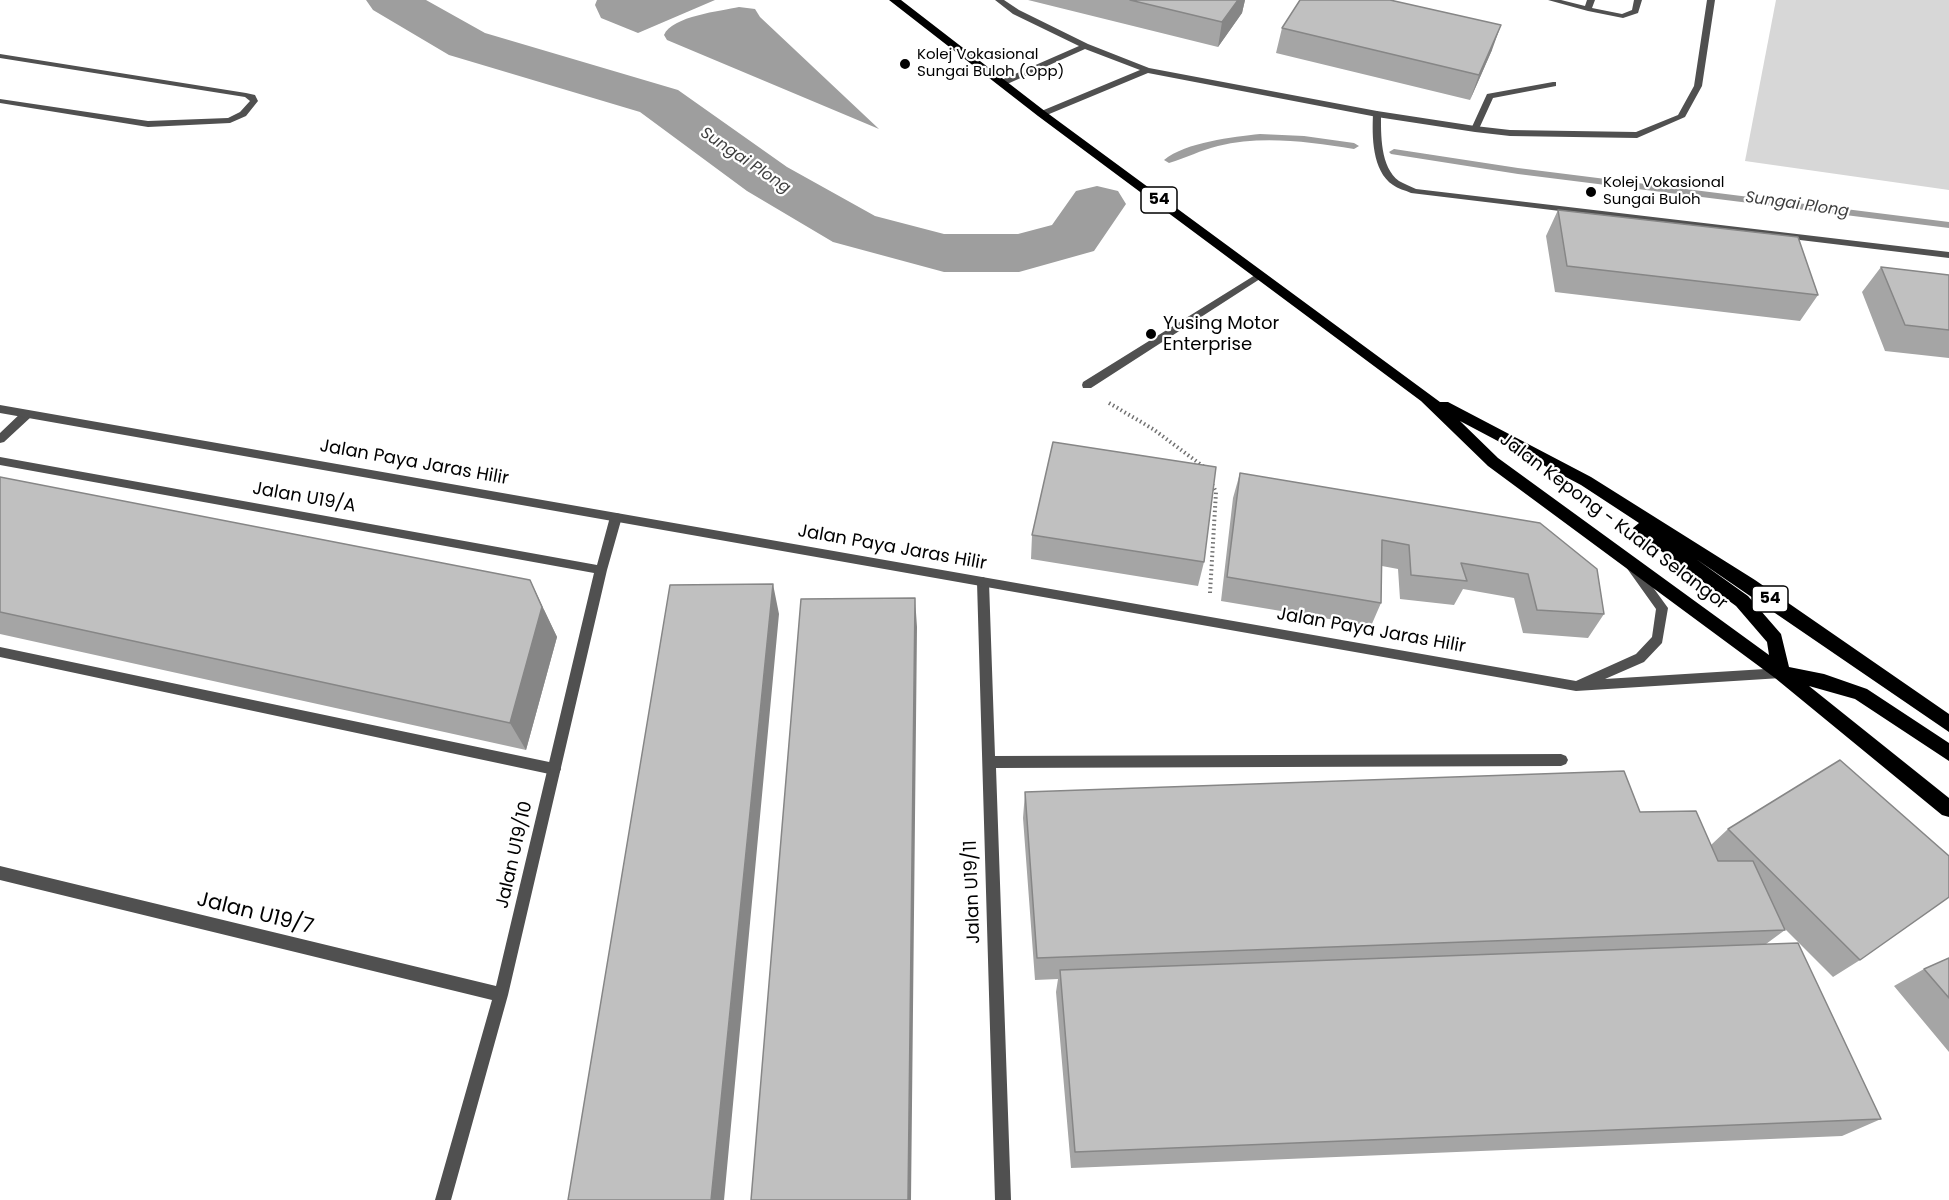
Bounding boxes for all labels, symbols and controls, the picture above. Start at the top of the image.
place label: Kolej Vokasional Sungai Buloh (Opp) [917,46,1064,81]
marker: Kolej Vokasional Sungai Buloh (Opp) [898,57,912,71]
water label: Sungai Plong [696,124,794,198]
place label: Kolej Vokasional Sungai Buloh [1603,174,1724,209]
marker: Kolej Vokasional Sungai Buloh [1584,185,1598,199]
road number: 54 [1141,187,1177,213]
water label: Sungai Plong [1744,188,1850,222]
place label: Yusing Motor Enterprise [1163,313,1279,356]
marker: Yusing Motor Enterprise [1144,327,1158,341]
street label: Jalan Kepong - Kuala Selangor [1495,429,1731,615]
street label: Jalan Paya Jaras Hilir [318,436,510,490]
street label: Jalan U19/A [251,478,357,518]
street label: Jalan Paya Jaras Hilir [796,521,988,575]
road number: 54 [1752,586,1788,612]
street label: Jalan Paya Jaras Hilir [1275,604,1467,658]
street label: Jalan U19/10 [492,799,538,911]
street label: Jalan U19/11 [960,840,986,944]
street label: Jalan U19/7 [194,887,316,941]

